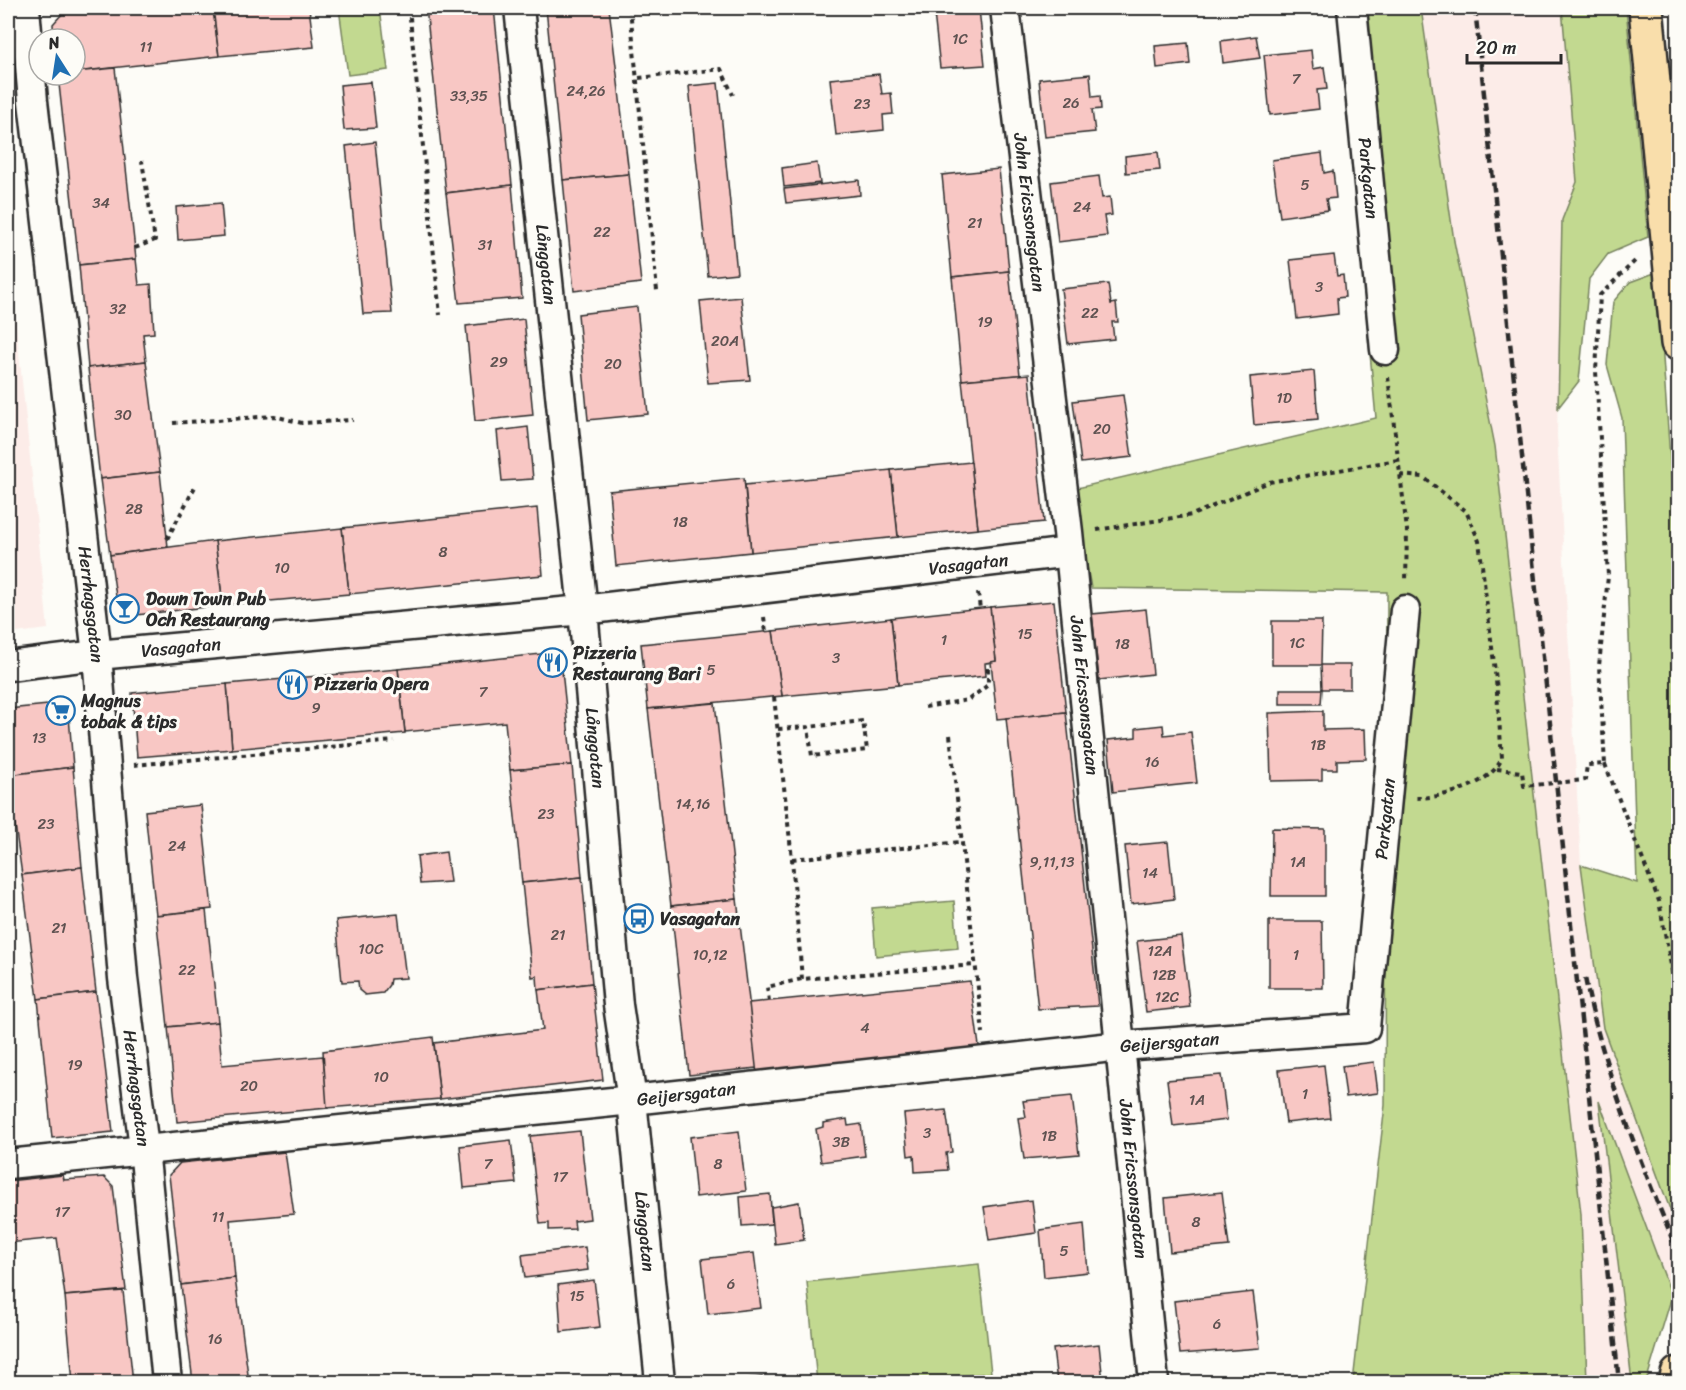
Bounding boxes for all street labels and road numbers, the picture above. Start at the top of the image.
street label: John Ericssonsgatan [1004,130,1055,294]
street label: Parkgatan [1349,136,1388,221]
street label: Långgatan [526,223,566,307]
street label: Vasagatan [927,543,1010,585]
street label: Herrhagsgatan [69,544,114,664]
street label: John Ericssonsgatan [1060,613,1109,777]
street label: Vasagatan [140,628,223,667]
street label: Långgatan [576,706,615,790]
street label: Parkgatan [1365,776,1405,861]
street label: Geijersgatan [1119,1023,1221,1062]
street label: Herrhagsgatan [114,1028,160,1149]
street label: Geijersgatan [635,1073,738,1115]
street label: John Ericssonsgatan [1109,1097,1157,1260]
street label: Långgatan [625,1190,665,1274]

